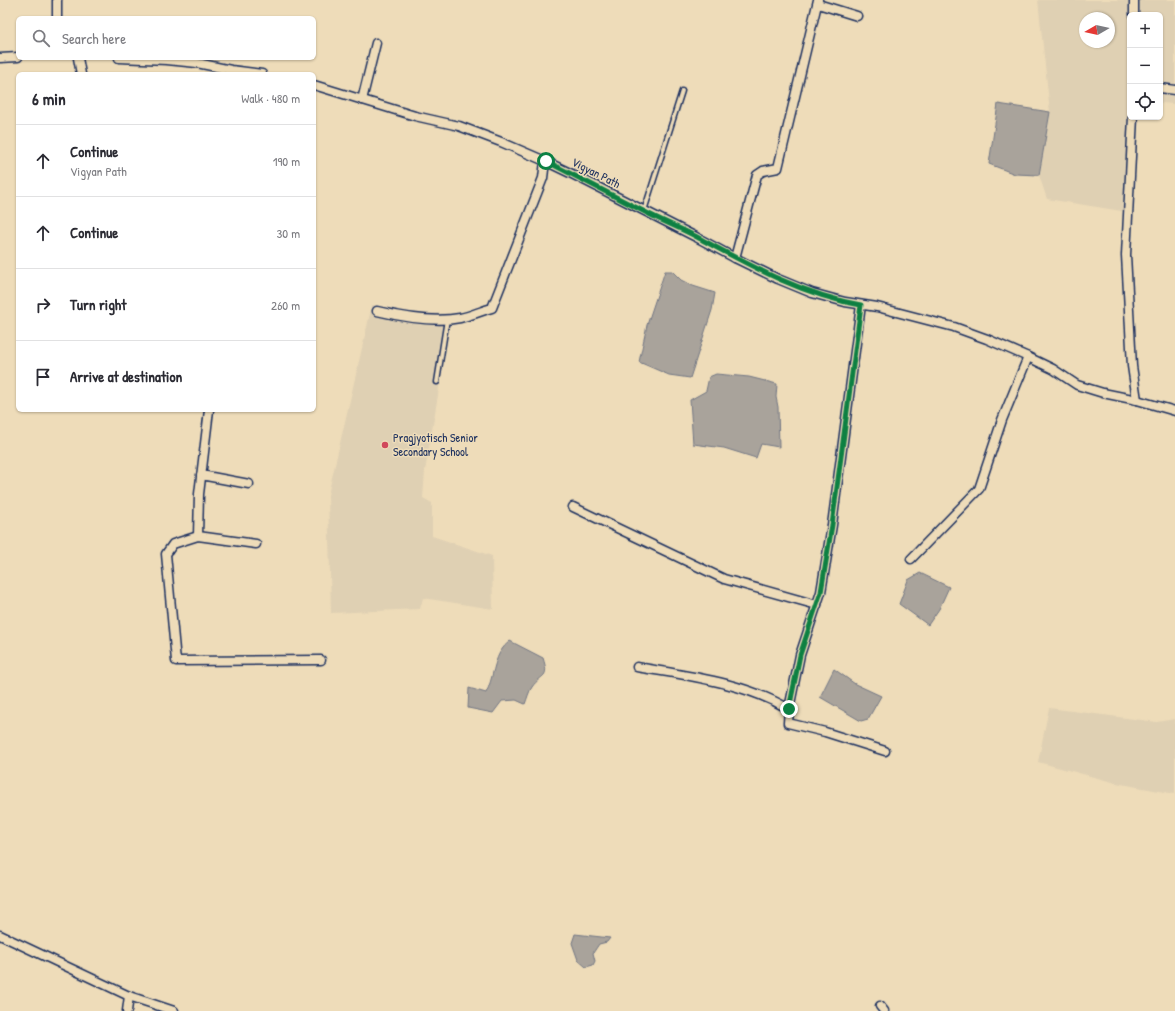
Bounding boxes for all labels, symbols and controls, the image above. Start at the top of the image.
north arrow [1079,12,1115,48]
map controls [1127,12,1163,120]
button: + [1127,12,1163,48]
search box [16,16,316,60]
icon: search [30,27,52,49]
text: Search here [62,28,126,49]
button: − [1127,48,1163,84]
button: locate [1127,84,1163,120]
text: 6 min [32,87,66,110]
text: Walk · 480 m [241,89,300,107]
text: Continue [70,141,118,162]
icon: ahead [32,150,54,172]
text: 190 m [273,152,300,170]
route start [537,152,555,170]
street label: Vigyan Path [569,153,623,192]
text: Vigyan Path [70,162,127,180]
icon: ahead [32,222,54,244]
text: Continue [70,222,118,243]
text: 30 m [277,224,300,242]
icon: right [32,294,54,316]
text: Turn right [70,294,126,315]
text: 260 m [271,296,300,314]
icon: arrive [32,366,54,388]
text: Arrive at destination [70,366,182,387]
place label: Pragjyotisch Senior Secondary School [393,429,478,460]
marker: Pragjyotisch Senior Secondary School [380,440,390,450]
route end [780,700,798,718]

